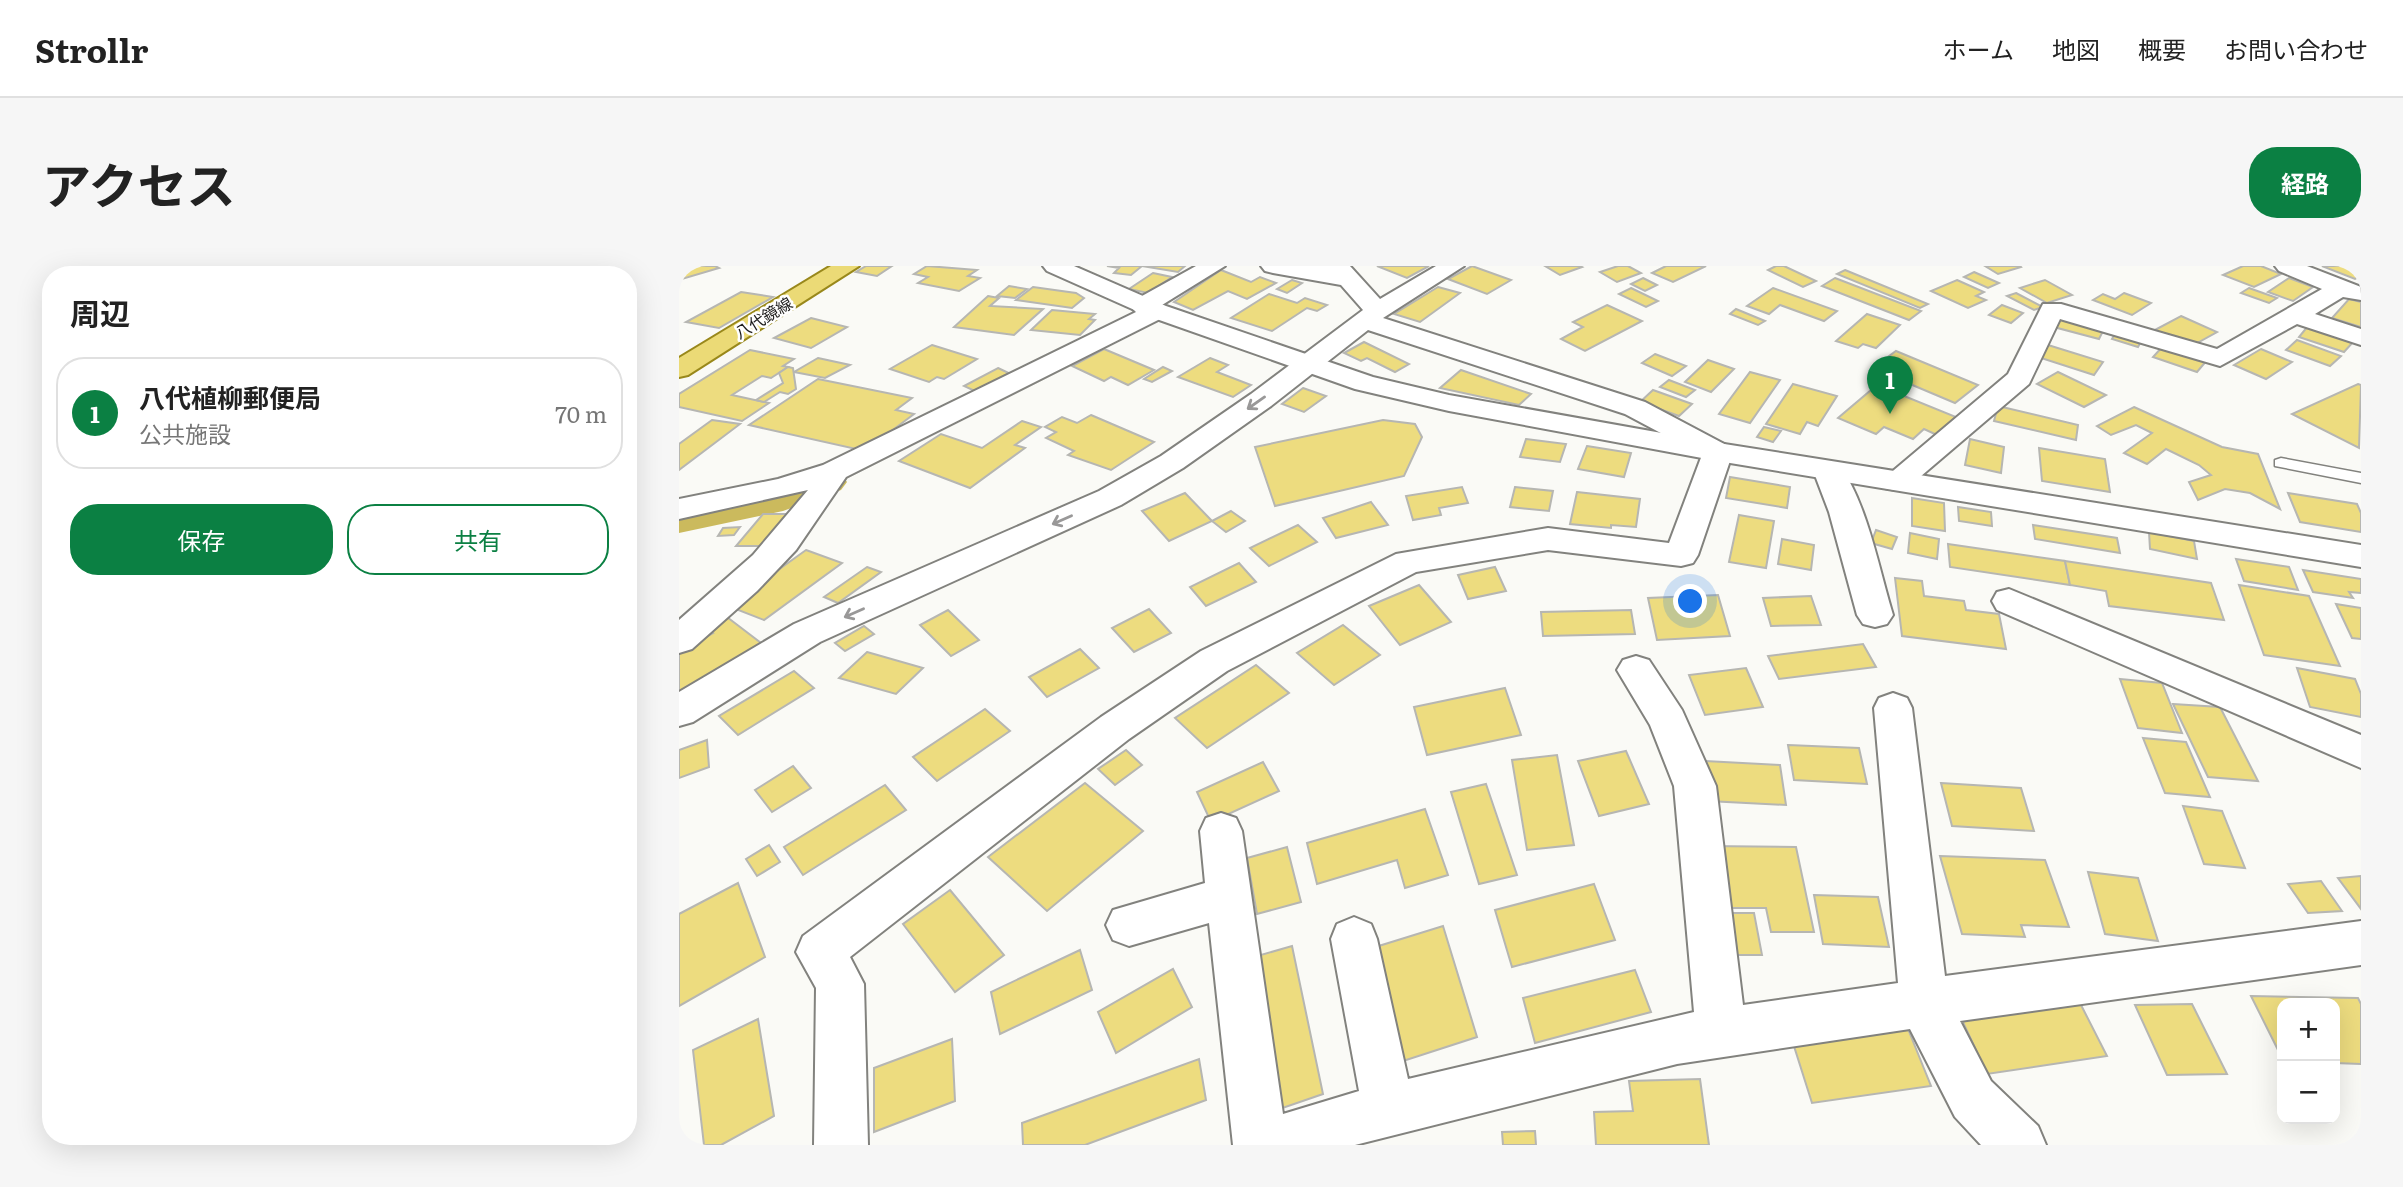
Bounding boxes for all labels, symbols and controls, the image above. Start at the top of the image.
text: Strollr [35,24,149,73]
text: ホーム [1943,31,2014,66]
text: 地図 [2052,31,2100,66]
text: 概要 [2138,31,2186,66]
text: お問い合わせ [2224,31,2368,66]
text: アクセス [42,146,236,219]
button: 経路 [2249,147,2361,218]
text: 周辺 [70,290,130,334]
street label: 八代鏡線 [729,290,797,344]
pin: 1 [1867,356,1913,414]
text: 八代植柳郵便局 [139,377,321,416]
text: 1 [90,396,100,430]
text: 70 m [555,396,607,430]
one-way arrow [1247,396,1266,410]
text: 公共施設 [139,416,231,450]
button: 保存 [70,504,333,575]
button: 共有 [347,504,609,575]
one-way arrow [1051,514,1073,527]
your location [1673,584,1707,618]
one-way arrow [844,607,865,620]
map controls [2277,998,2340,1124]
button: + [2277,998,2340,1061]
button: − [2277,1061,2340,1124]

